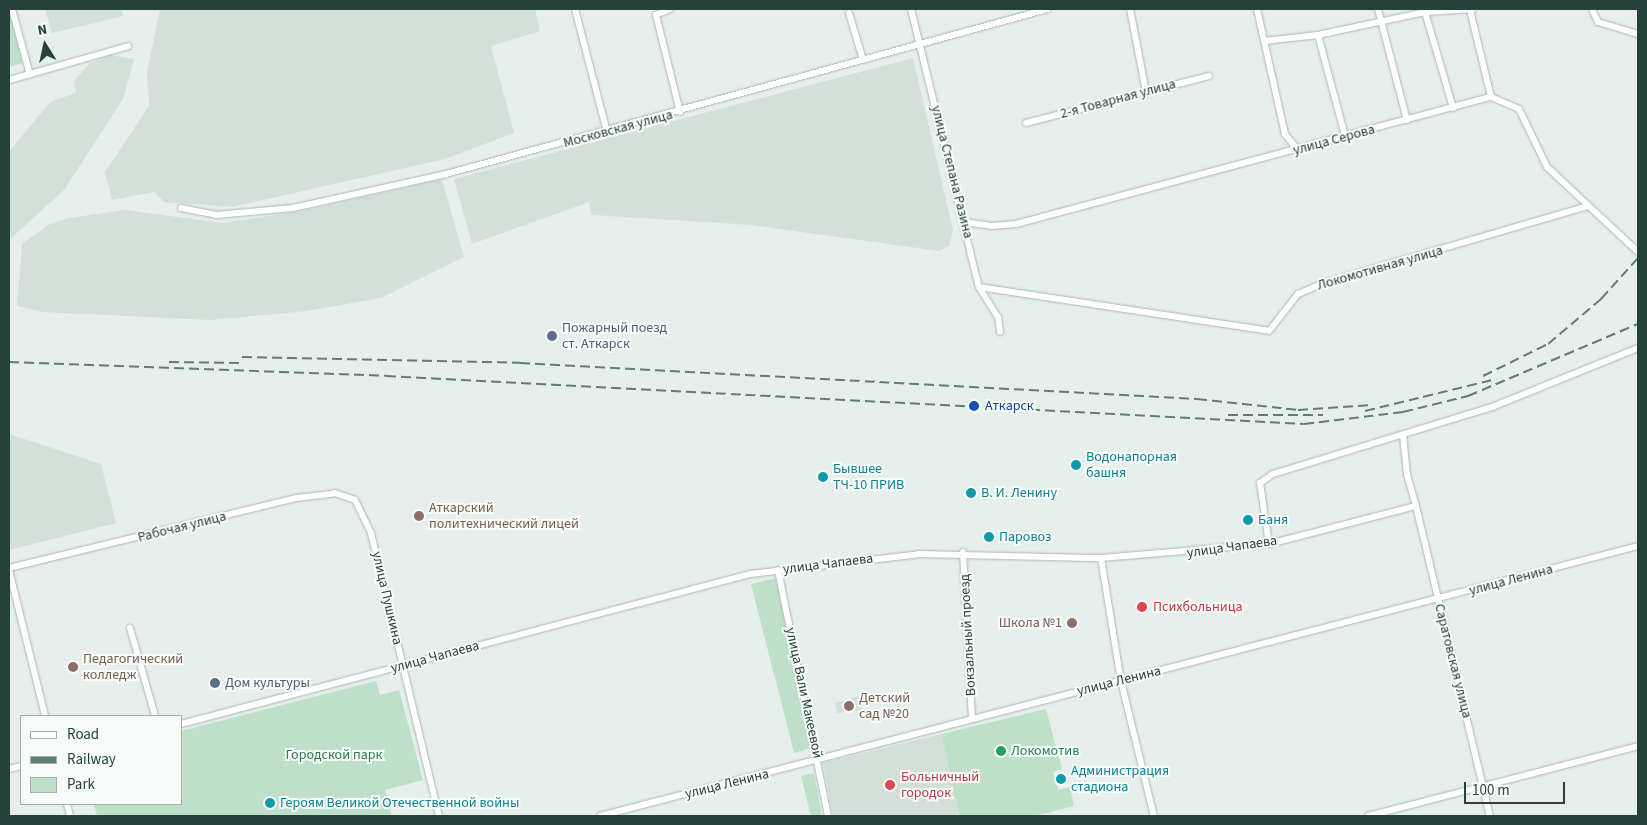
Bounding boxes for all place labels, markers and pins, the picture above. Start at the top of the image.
place label: Пожарный поезд ст. Аткарск [562,320,667,352]
marker: Пожарный поезд ст. Аткарск [546,330,558,342]
place label: Аткарск [985,398,1034,414]
marker: Аткарск [967,399,981,413]
place label: Водонапорная башня [1086,449,1177,482]
marker: Водонапорная башня [1070,459,1082,471]
place label: Бывшее ТЧ-10 ПРИВ [833,461,904,494]
marker: Бывшее ТЧ-10 ПРИВ [817,471,829,483]
place label: В. И. Ленину [981,485,1057,501]
marker: В. И. Ленину [965,487,977,499]
place label: Аткарский политехнический лицей [429,500,579,532]
marker: Аткарский политехнический лицей [413,510,425,522]
place label: Баня [1258,512,1288,528]
marker: Баня [1242,514,1254,526]
place label: Паровоз [999,529,1051,545]
marker: Паровоз [983,531,995,543]
place label: Психбольница [1153,599,1243,615]
marker: Психбольница [1135,600,1149,614]
place label: Школа №1 [999,615,1062,631]
marker: Школа №1 [1066,617,1078,629]
place label: Педагогический колледж [83,651,183,684]
marker: Педагогический колледж [67,661,79,673]
place label: Дом культуры [225,675,310,691]
marker: Дом культуры [209,677,221,689]
place label: Детский сад №20 [859,690,910,722]
marker: Детский сад №20 [843,700,855,712]
place label: Локомотив [1011,743,1079,759]
marker: Локомотив [995,745,1007,757]
place label: Администрация стадиона [1071,763,1169,796]
place label: Больничный городок [901,769,979,802]
marker: Администрация стадиона [1055,773,1067,785]
marker: Больничный городок [883,778,897,792]
place label: Героям Великой Отечественной войны [280,795,519,811]
marker: Героям Великой Отечественной войны [264,797,276,809]

